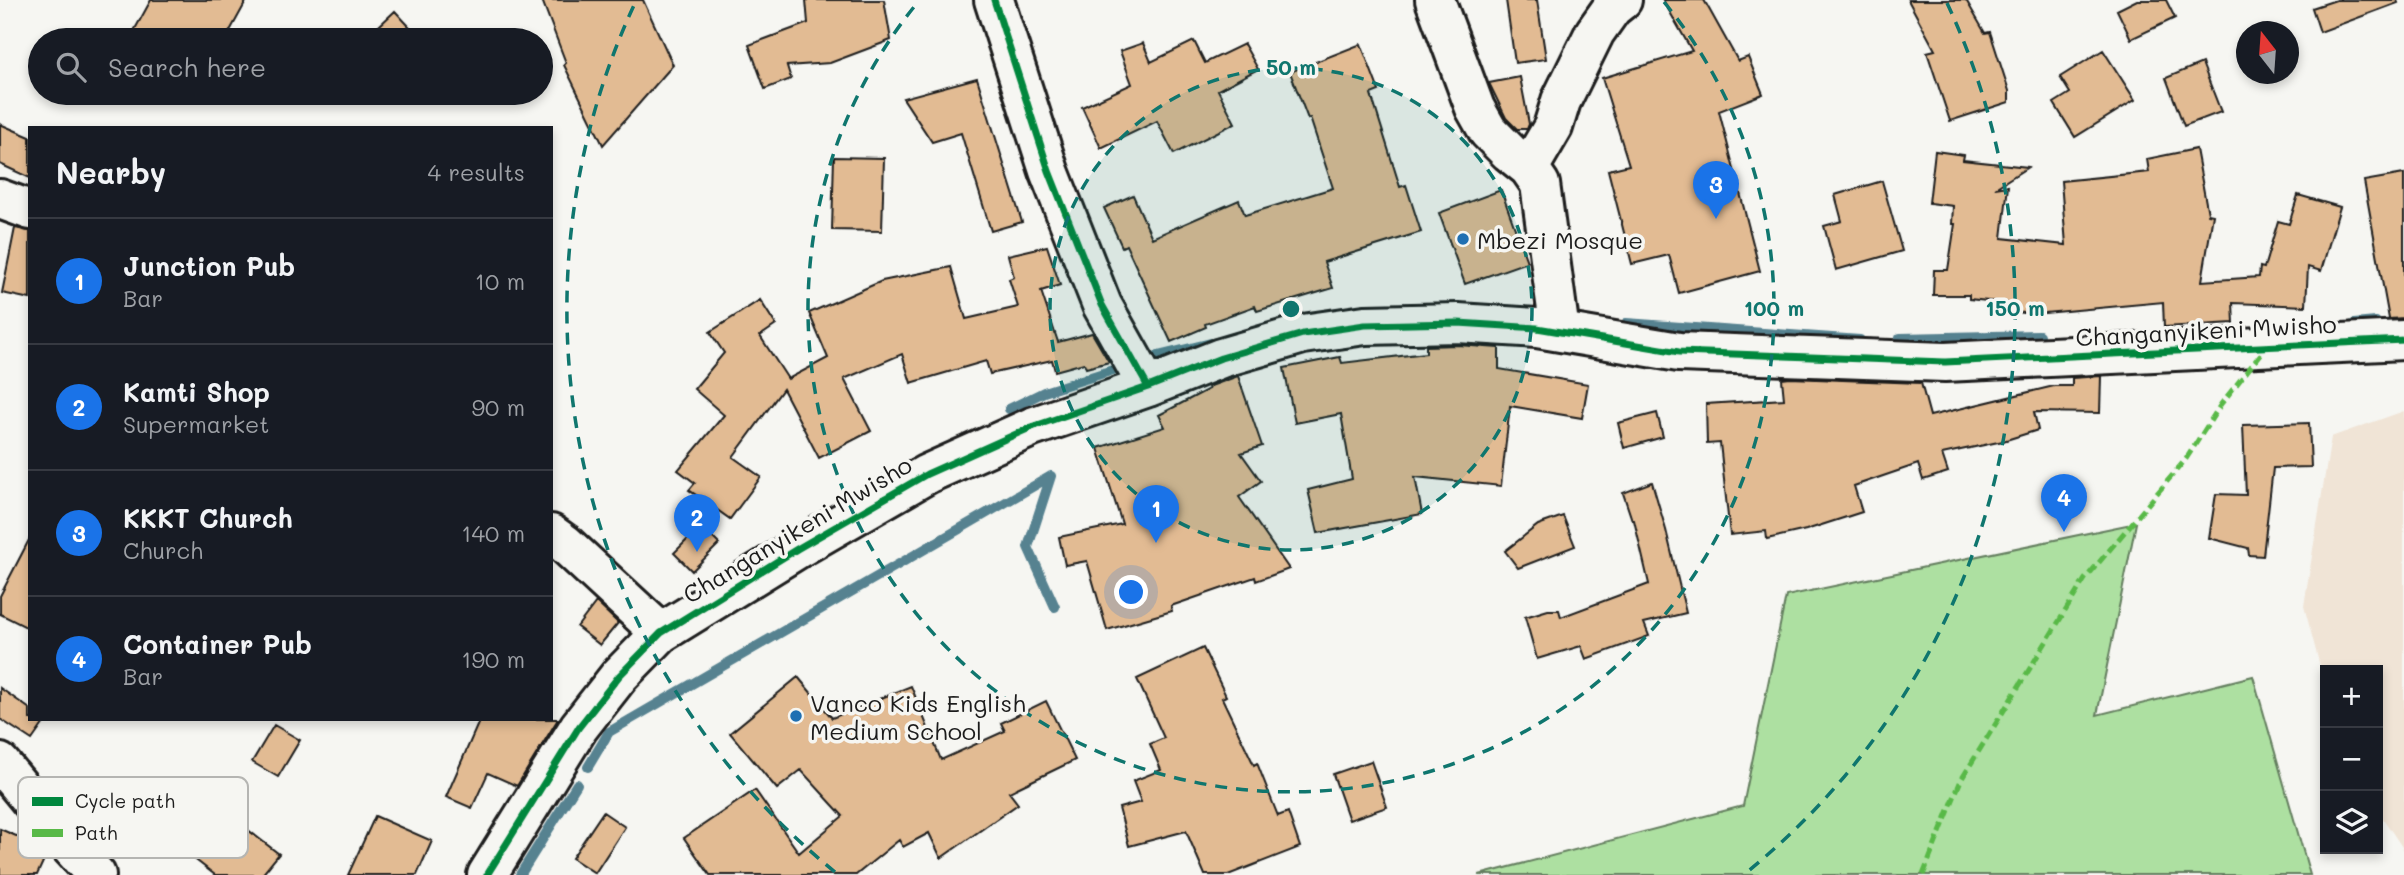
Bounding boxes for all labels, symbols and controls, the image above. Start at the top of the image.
north arrow [2236,21,2299,84]
search box [28,28,553,105]
icon: search [52,48,90,86]
text: Search here [108,50,266,84]
text: 50 m [1266,53,1316,80]
text: Nearby [56,152,166,192]
text: 4 results [428,157,525,187]
pin: 3 [1693,161,1739,219]
place label: Mbezi Mosque [1477,224,1643,255]
marker: Mbezi Mosque [1455,231,1471,247]
text: Junction Pub [123,249,295,283]
text: 1 [74,266,84,296]
text: 10 m [475,266,525,296]
text: Bar [123,283,163,313]
text: 100 m [1744,294,1804,321]
text: 150 m [1985,294,2045,321]
centre of rings [1279,297,1303,321]
street label: Changanyikeni Mwisho [2075,308,2337,352]
text: Kamti Shop [123,375,270,409]
text: 2 [73,392,85,422]
text: 90 m [472,392,525,422]
text: Supermarket [123,409,269,439]
street label: Changanyikeni Mwisho [677,448,917,610]
pin: 4 [2041,474,2087,532]
pin: 1 [1133,485,1179,543]
pin: 2 [674,494,720,552]
text: KKKT Church [123,501,293,535]
text: 3 [72,518,86,548]
text: 140 m [461,518,525,548]
text: Church [123,535,203,565]
your location [1114,575,1148,609]
text: Container Pub [123,627,312,661]
text: 4 [72,644,86,674]
text: 190 m [461,644,525,674]
text: Bar [123,661,163,691]
map controls [2320,665,2383,854]
button: + [2320,665,2383,728]
place label: Vanco Kids English Medium School [810,687,1026,746]
marker: Vanco Kids English Medium School [788,708,804,724]
button: − [2320,728,2383,791]
legend [18,777,248,858]
text: Cycle path [75,788,175,813]
button: layers [2320,791,2383,854]
text: Path [75,820,118,845]

